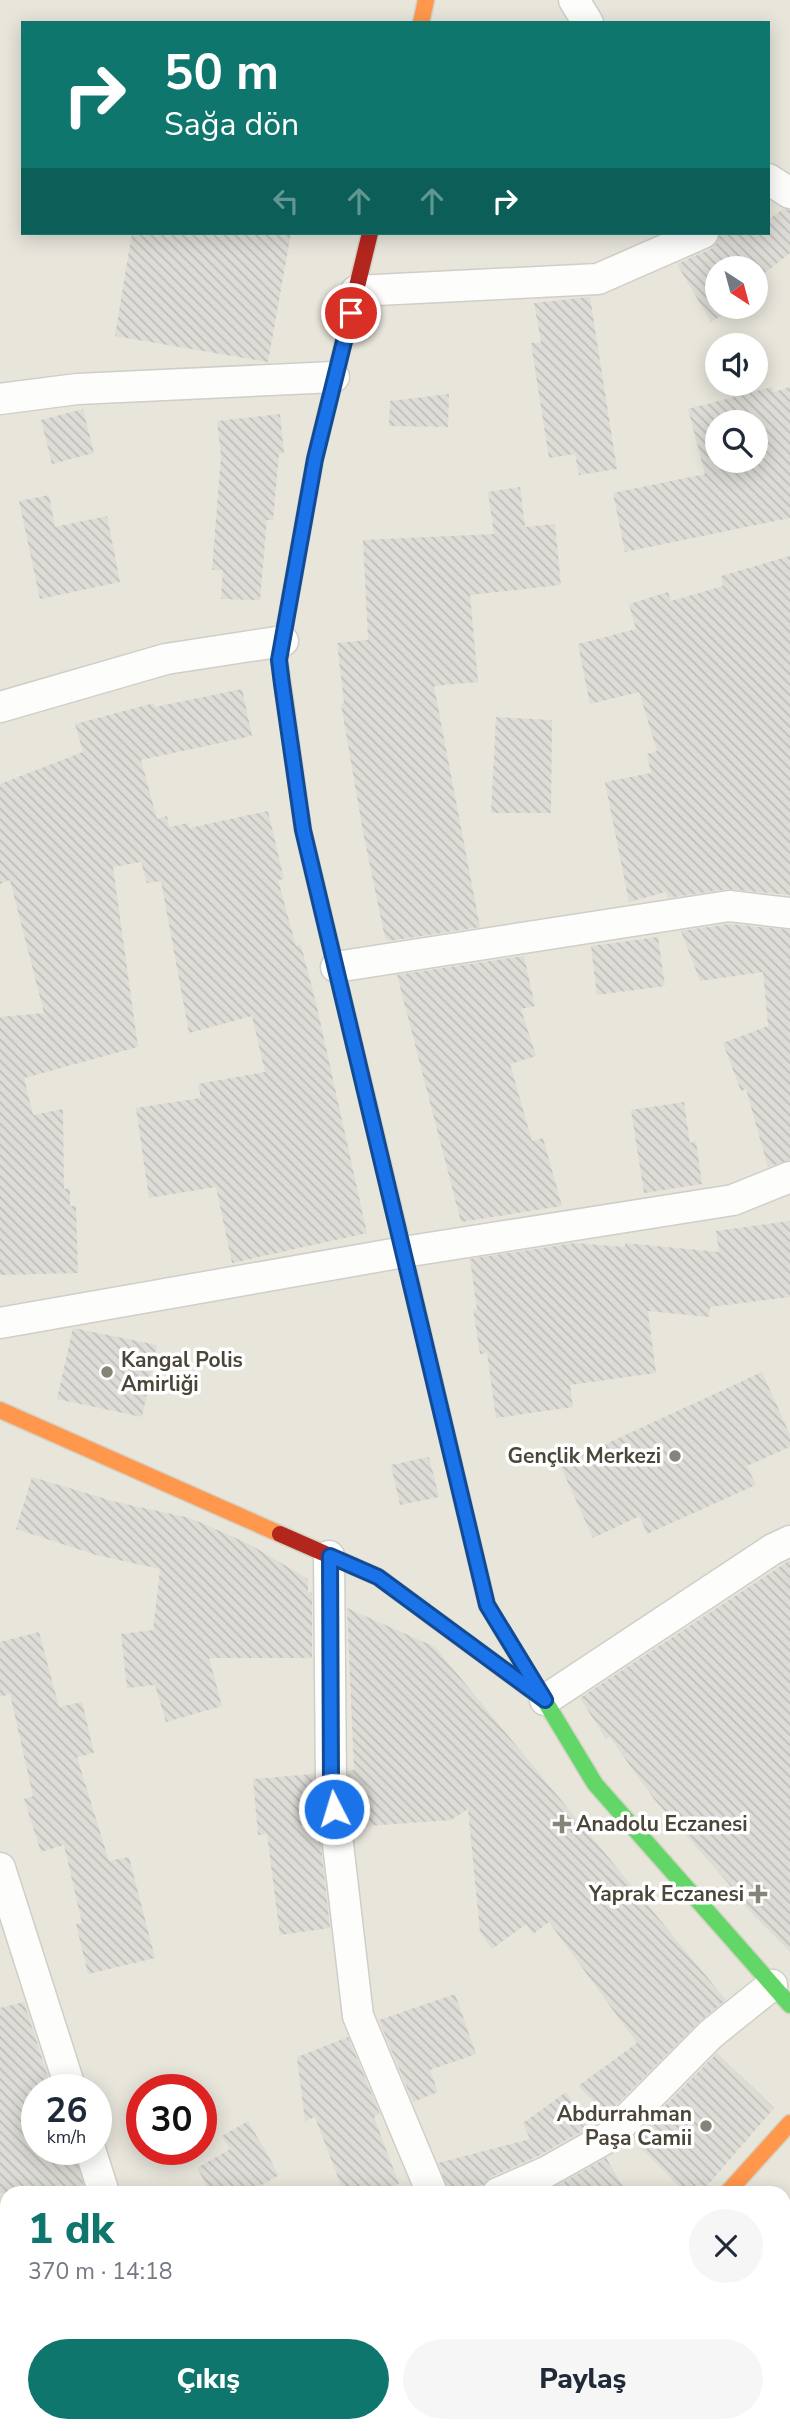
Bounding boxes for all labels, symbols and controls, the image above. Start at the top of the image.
text: 50 m [164,39,279,106]
icon: right [49,49,140,140]
text: Sağa dön [164,103,299,146]
icon: left [267,182,305,220]
icon: ahead [340,182,378,220]
icon: ahead [413,182,451,220]
icon: right [486,182,524,220]
north arrow [705,256,768,318]
map controls [705,256,768,473]
pin [321,283,381,343]
icon: arrive [332,294,370,332]
button: sound [705,333,768,396]
button: search [705,410,768,473]
place label: Kangal Polis Amirliği [121,1346,243,1398]
marker: Kangal Polis Amirliği [99,1364,115,1380]
place label: Gençlik Merkezi [508,1442,661,1470]
marker: Gençlik Merkezi [667,1448,683,1464]
position arrow [297,1772,371,1846]
place label: Anadolu Eczanesi [576,1810,748,1838]
marker: Anadolu Eczanesi [554,1816,570,1832]
place label: Yaprak Eczanesi [588,1880,744,1908]
marker: Yaprak Eczanesi [750,1886,766,1902]
speed limit sign: 30 [126,2074,217,2165]
text: 26 [45,2087,88,2134]
place label: Abdurrahman Paşa Camii [557,2100,692,2152]
marker: Abdurrahman Paşa Camii [698,2118,714,2134]
text: km/h [47,2125,86,2149]
text: 1 dk [28,2201,114,2258]
button: close [689,2209,763,2283]
text: 370 m · 14:18 [28,2256,173,2287]
button: Çıkış [28,2339,389,2419]
button: Paylaş [403,2339,763,2419]

